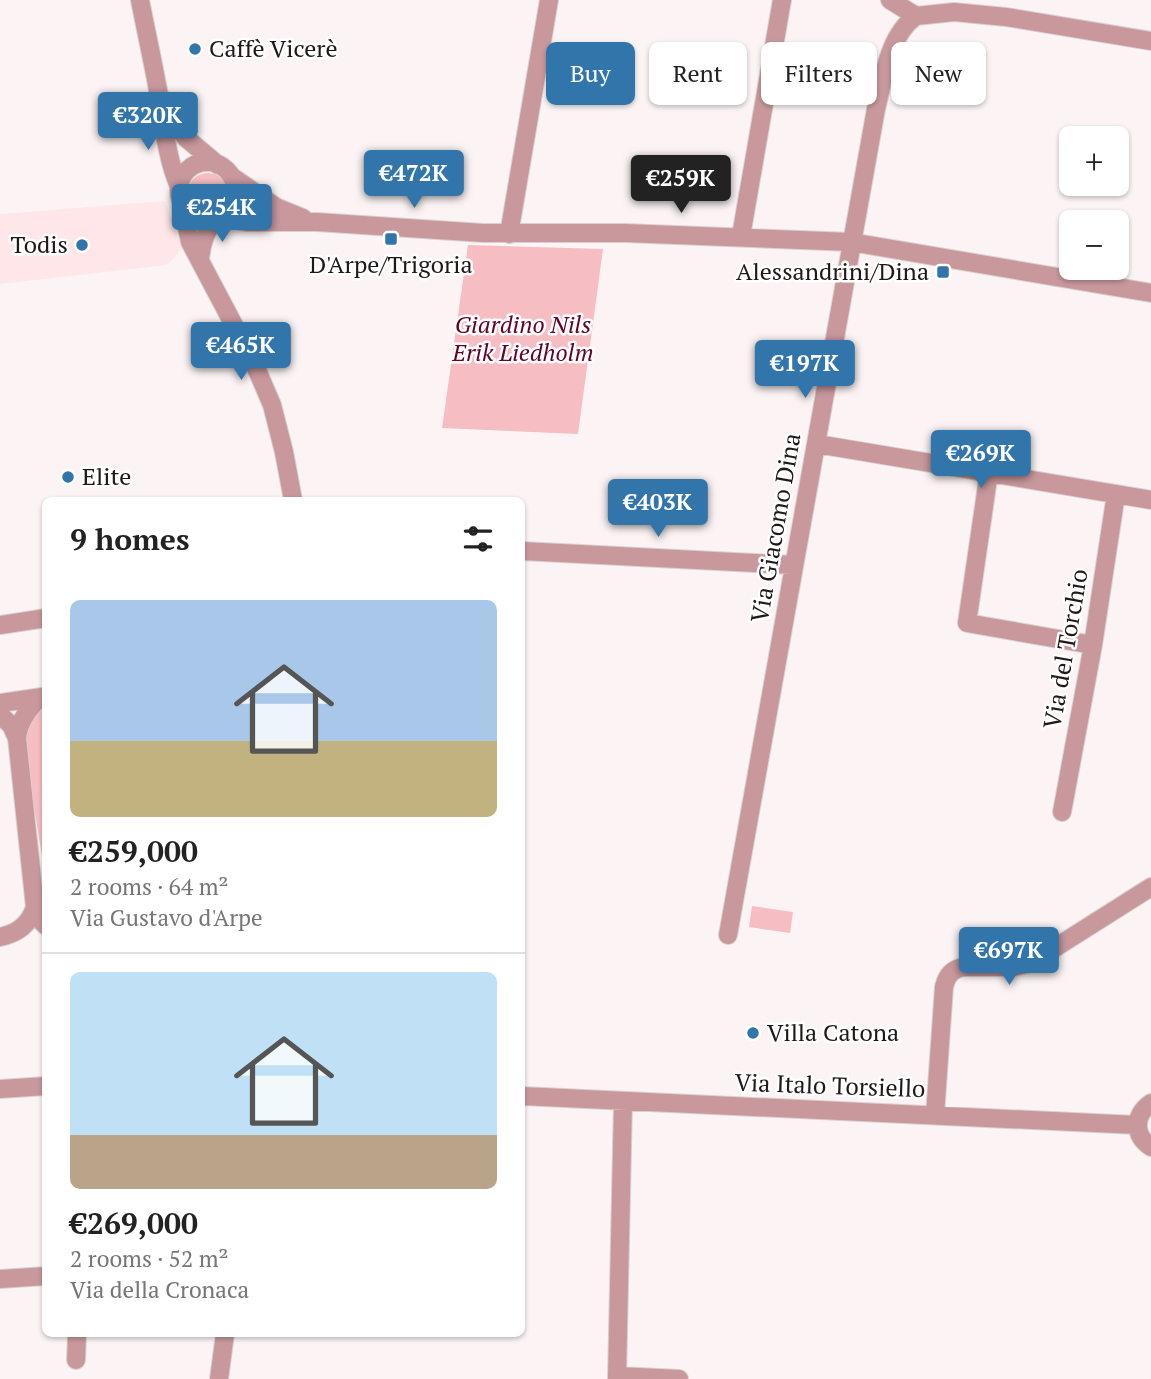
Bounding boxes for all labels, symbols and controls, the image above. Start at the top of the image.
place label: Caffè Vicerè [209,32,338,64]
marker: Caffè Vicerè [187,41,203,57]
chip: Buy [546,42,635,105]
chip: Rent [649,42,747,105]
chip: Filters [761,42,877,105]
chip: New [891,42,986,105]
pin: €320K [99,92,197,152]
text: €320K [114,99,182,130]
map controls [1059,126,1129,280]
button: + [1059,126,1129,196]
pin: €472K [365,150,463,210]
pin: €259K [632,156,730,215]
text: €472K [380,157,448,188]
text: €259K [647,162,715,193]
pin: €254K [173,184,271,244]
text: €254K [188,191,256,222]
button: − [1059,210,1129,280]
place label: Todis [10,228,68,260]
marker: D'Arpe/Trigoria [383,231,399,247]
marker: Todis [74,237,90,253]
place label: D'Arpe/Trigoria [309,248,473,280]
place label: Alessandrini/Dina [736,255,929,287]
marker: Alessandrini/Dina [935,264,951,280]
park label: Giardino Nils Erik Liedholm [451,308,594,368]
pin: €465K [192,322,290,382]
text: €465K [207,329,275,360]
pin: €197K [756,340,854,400]
text: €197K [771,347,839,378]
pin: €269K [932,430,1030,490]
street label: Via Giacomo Dina [743,431,807,625]
text: €269K [947,437,1015,468]
place label: Elite [82,460,131,492]
marker: Elite [60,469,76,485]
pin: €403K [609,480,707,539]
text: €403K [624,486,692,517]
text: 9 homes [70,519,189,559]
icon: filters [459,520,497,558]
street label: Via del Torchio [1035,566,1095,731]
icon: home [221,646,347,772]
text: €259,000 [70,831,198,871]
text: 2 rooms · 64 m² [70,871,229,902]
text: Via Gustavo d'Arpe [70,902,263,933]
pin: €697K [960,928,1058,987]
text: €697K [975,934,1043,965]
place label: Villa Catona [767,1016,899,1048]
icon: home [221,1018,347,1144]
marker: Villa Catona [745,1025,761,1041]
street label: Via Italo Torsiello [734,1066,926,1104]
text: €269,000 [70,1203,198,1243]
text: 2 rooms · 52 m² [70,1243,229,1274]
text: Via della Cronaca [70,1274,249,1305]

